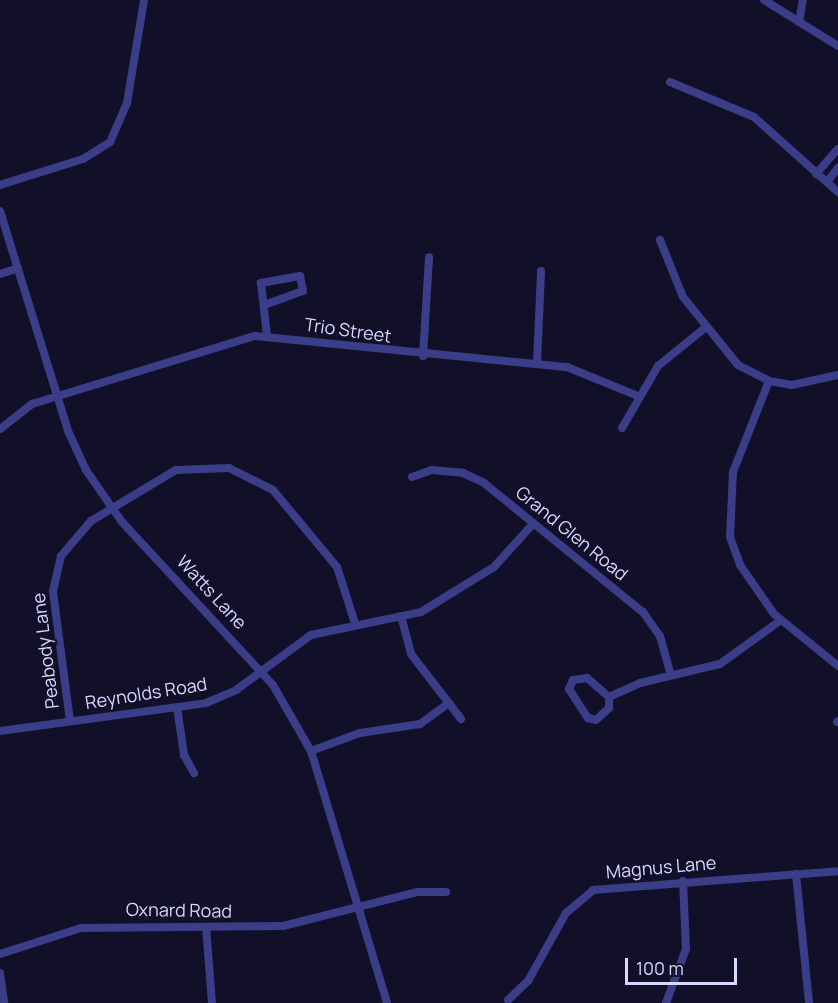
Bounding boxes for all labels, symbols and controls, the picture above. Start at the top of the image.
street label: Trio Street [303,313,393,347]
street label: Grand Glen Road [512,481,632,585]
street label: Watts Lane [172,551,252,633]
street label: Peabody Lane [27,592,63,710]
street label: Reynolds Road [84,673,208,713]
street label: Magnus Lane [605,851,717,883]
street label: Oxnard Road [126,898,232,922]
scale bar [628,946,740,984]
text: 100 m [636,956,684,980]

